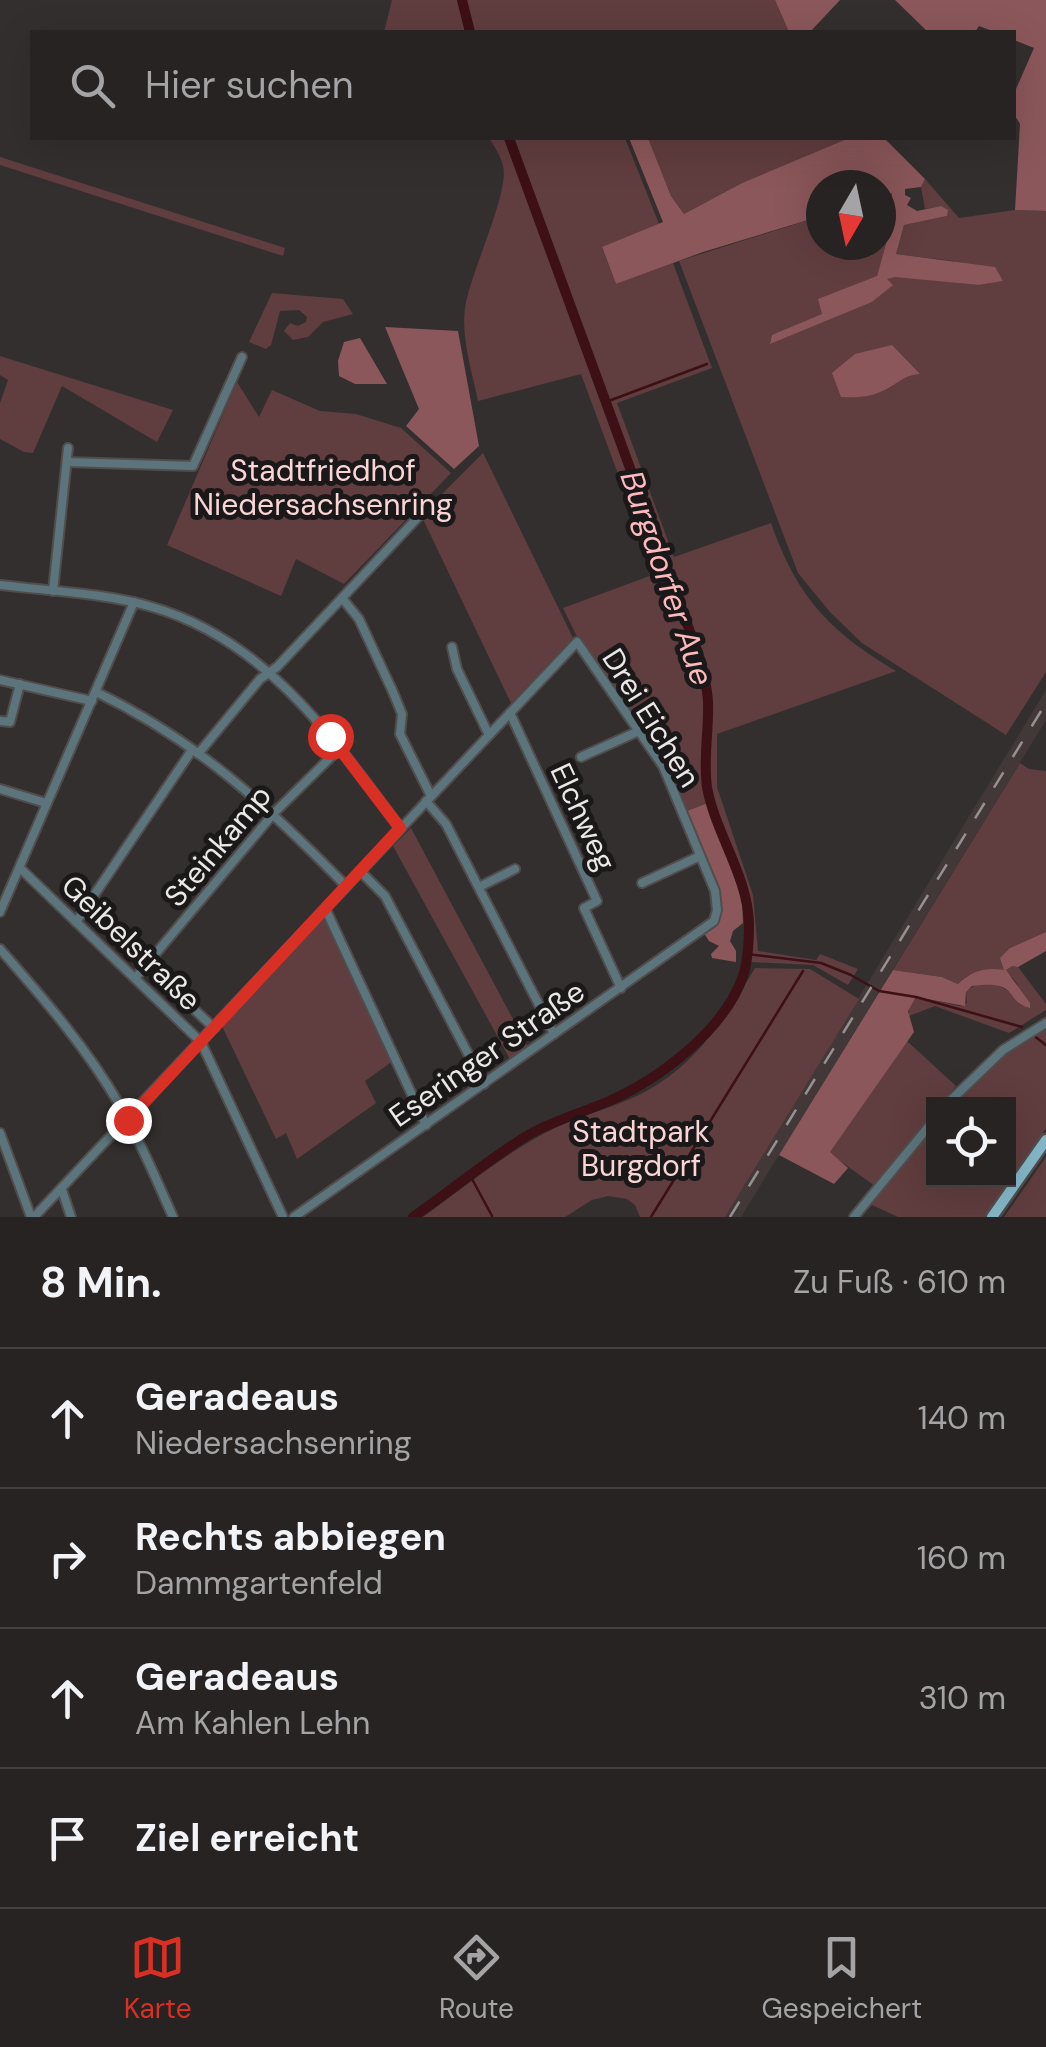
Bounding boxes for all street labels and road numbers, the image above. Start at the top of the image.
street label: Drei Eichen [593,641,709,794]
street label: Elchweg [542,757,625,877]
street label: Steinkamp [155,777,280,915]
street label: Geibelstraße [53,866,209,1019]
street label: Eseringer Straße [381,972,592,1135]

